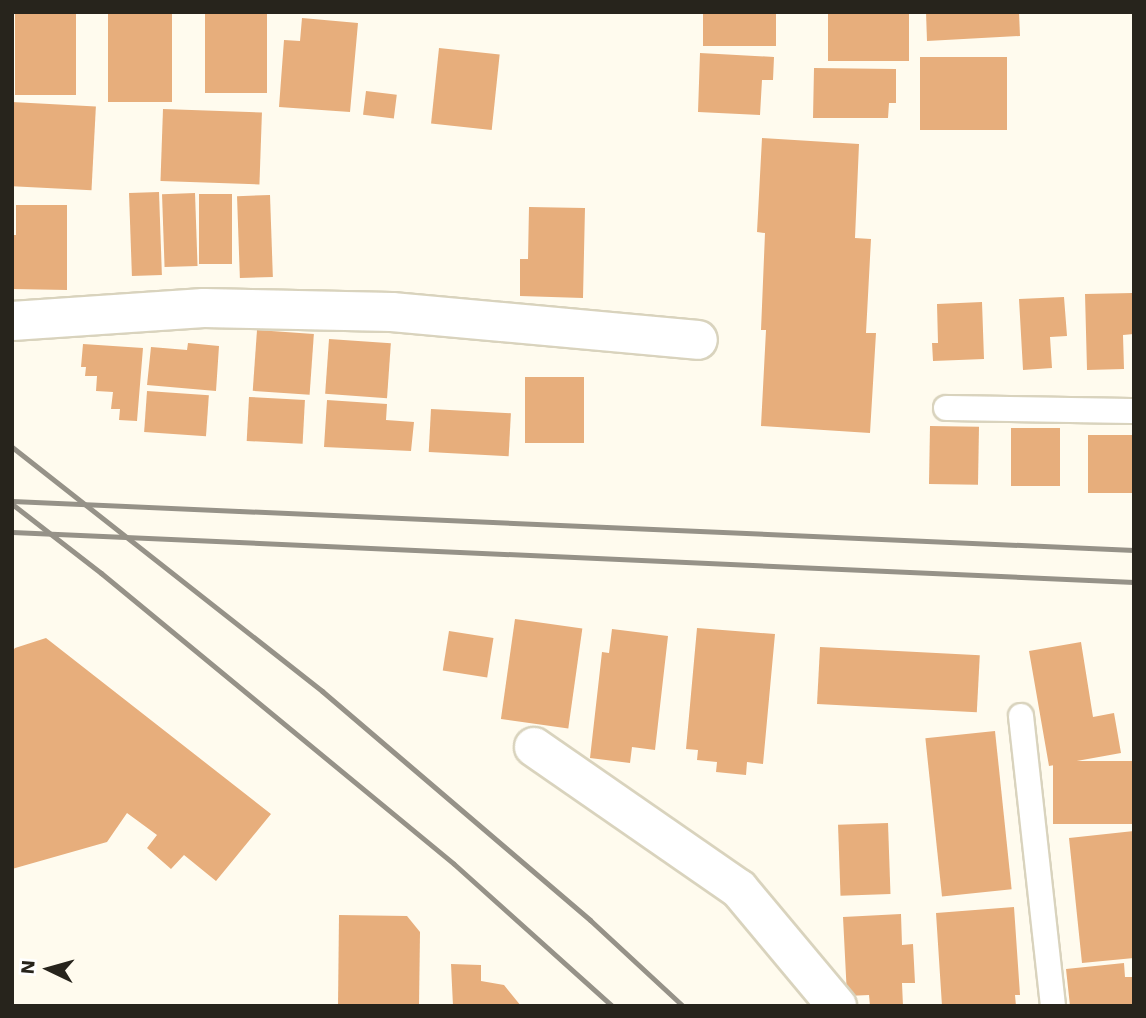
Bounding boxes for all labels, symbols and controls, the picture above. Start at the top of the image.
north arrow [14,934,84,1004]
text: N [16,959,40,975]

